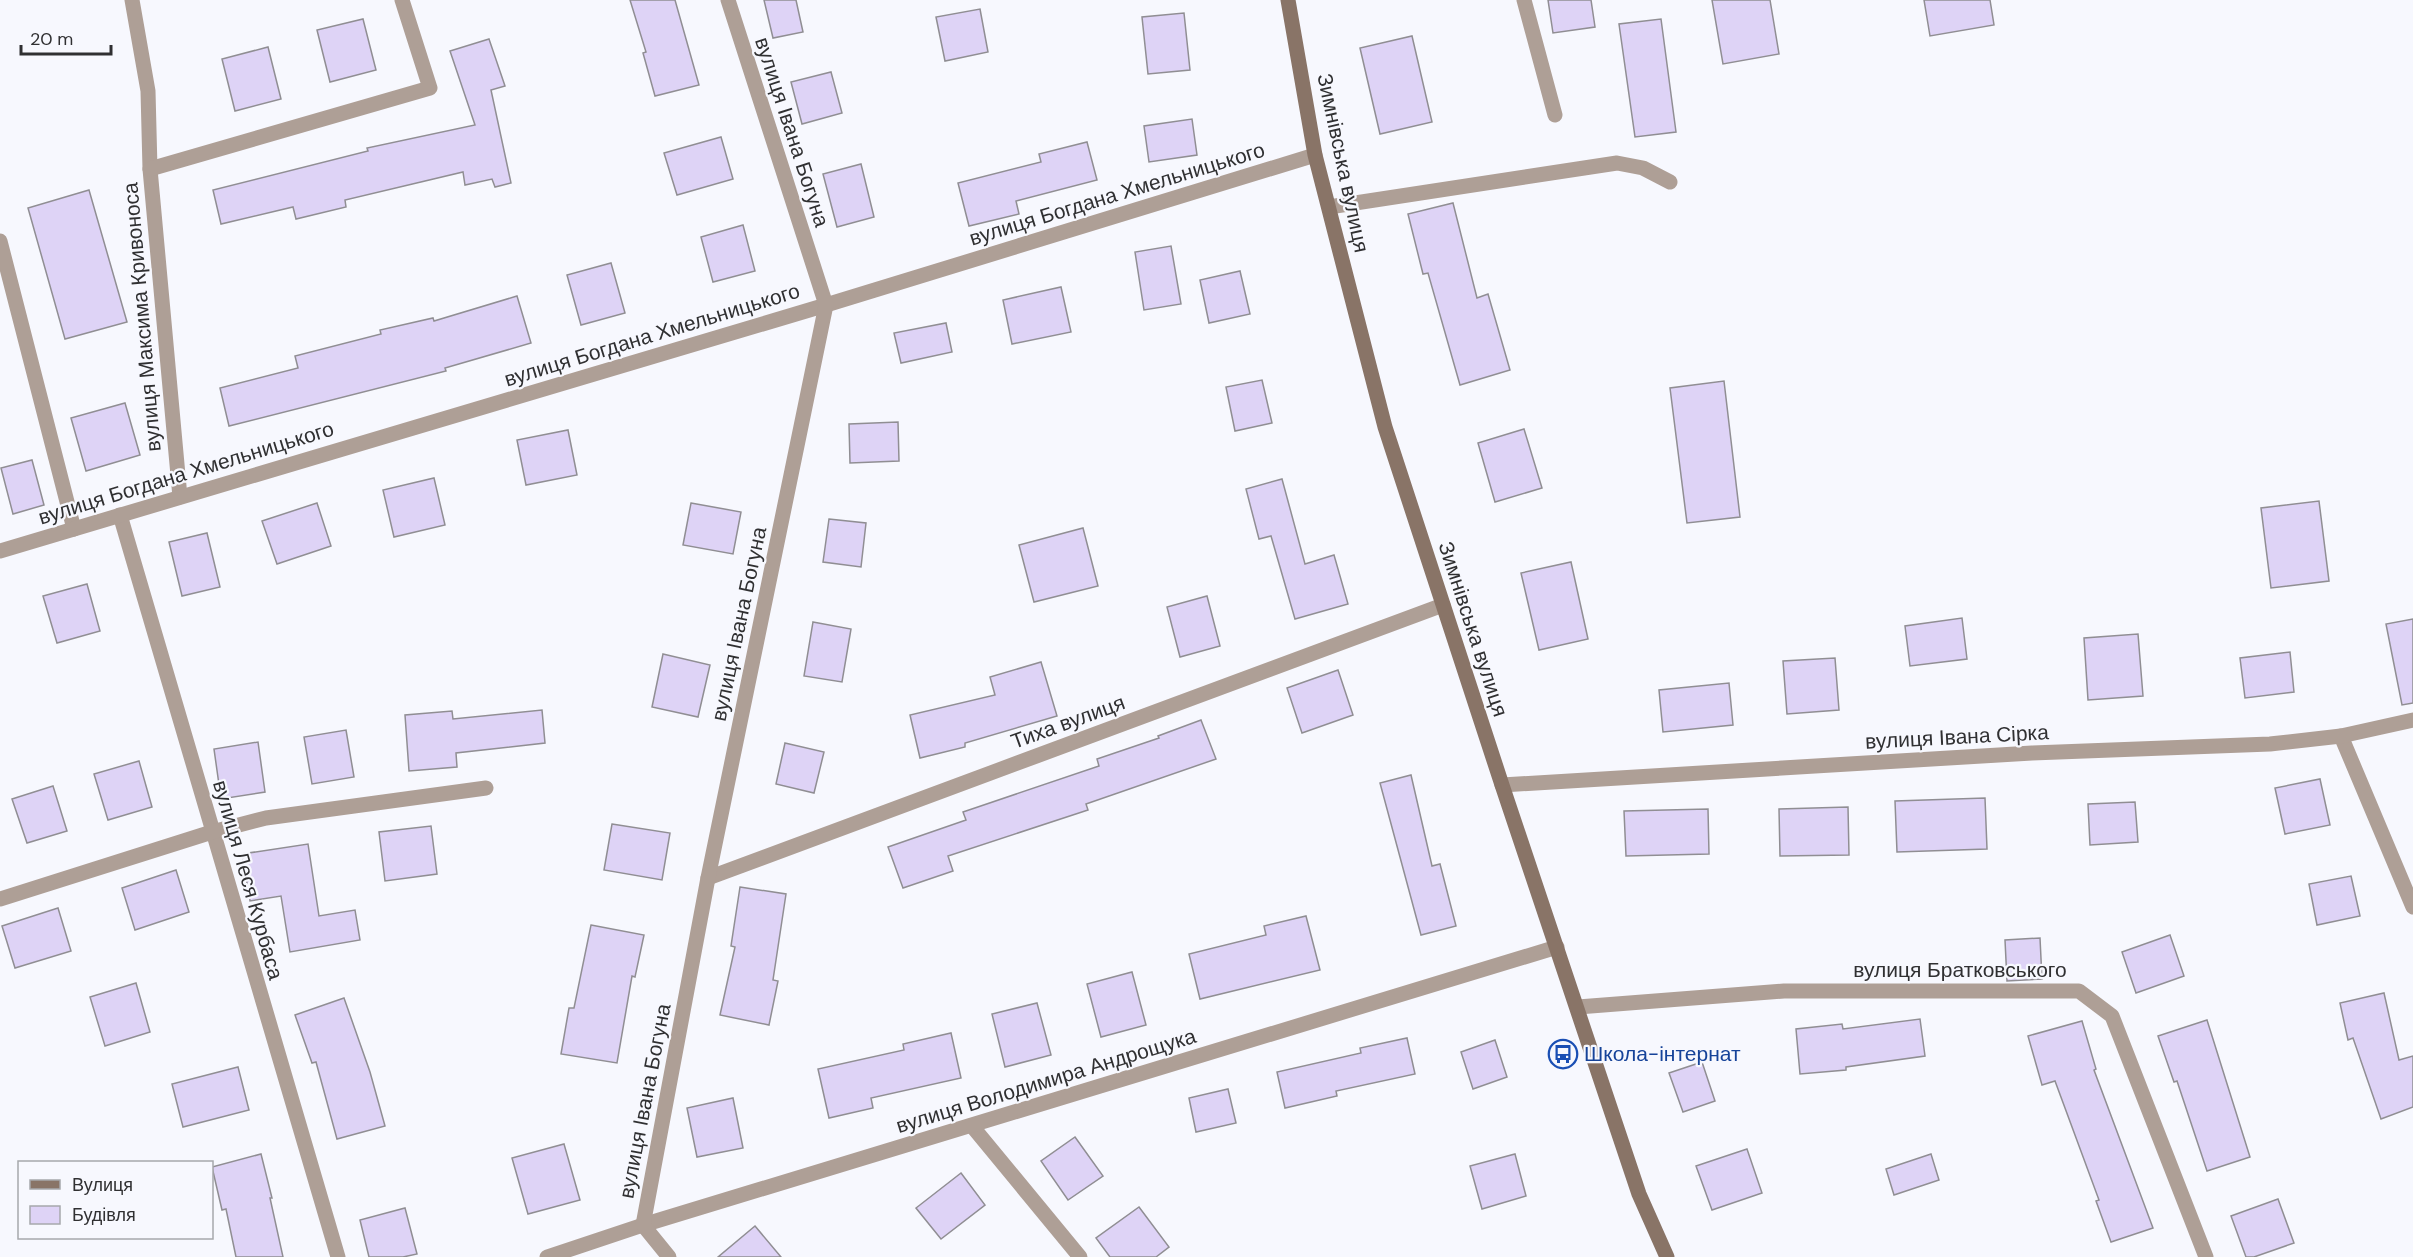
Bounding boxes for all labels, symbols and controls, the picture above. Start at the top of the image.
scale bar [21,18,111,56]
text: 20 m [30,27,73,51]
street label: вулиця Івана Богуна [748,34,836,231]
street label: Зимнівська вулиця [1310,71,1376,255]
street label: вулиця Богдана Хмельницького [966,136,1268,252]
street label: вулиця Максима Кривоноса [116,181,168,453]
street label: вулиця Богдана Хмельницького [501,277,803,393]
street label: вулиця Богдана Хмельницького [35,415,337,531]
street label: вулиця Івана Богуна [705,524,773,724]
street label: Зимнівська вулиця [1431,538,1515,720]
street label: Тиха вулиця [1007,688,1129,756]
street label: вулиця Івана Сірка [1864,718,2050,756]
street label: вулиця Леся Курбаса [206,777,290,983]
street label: вулиця Братковського [1853,956,2067,984]
street label: вулиця Івана Богуна [612,1001,678,1201]
street label: вулиця Володимира Андрощука [893,1022,1200,1140]
bus stop icon: Школа-інтернат [1547,1038,1579,1070]
place label: Школа-інтернат [1584,1040,1741,1068]
legend [18,1161,213,1239]
text: Вулиця [72,1173,133,1197]
text: Будівля [72,1203,136,1227]

